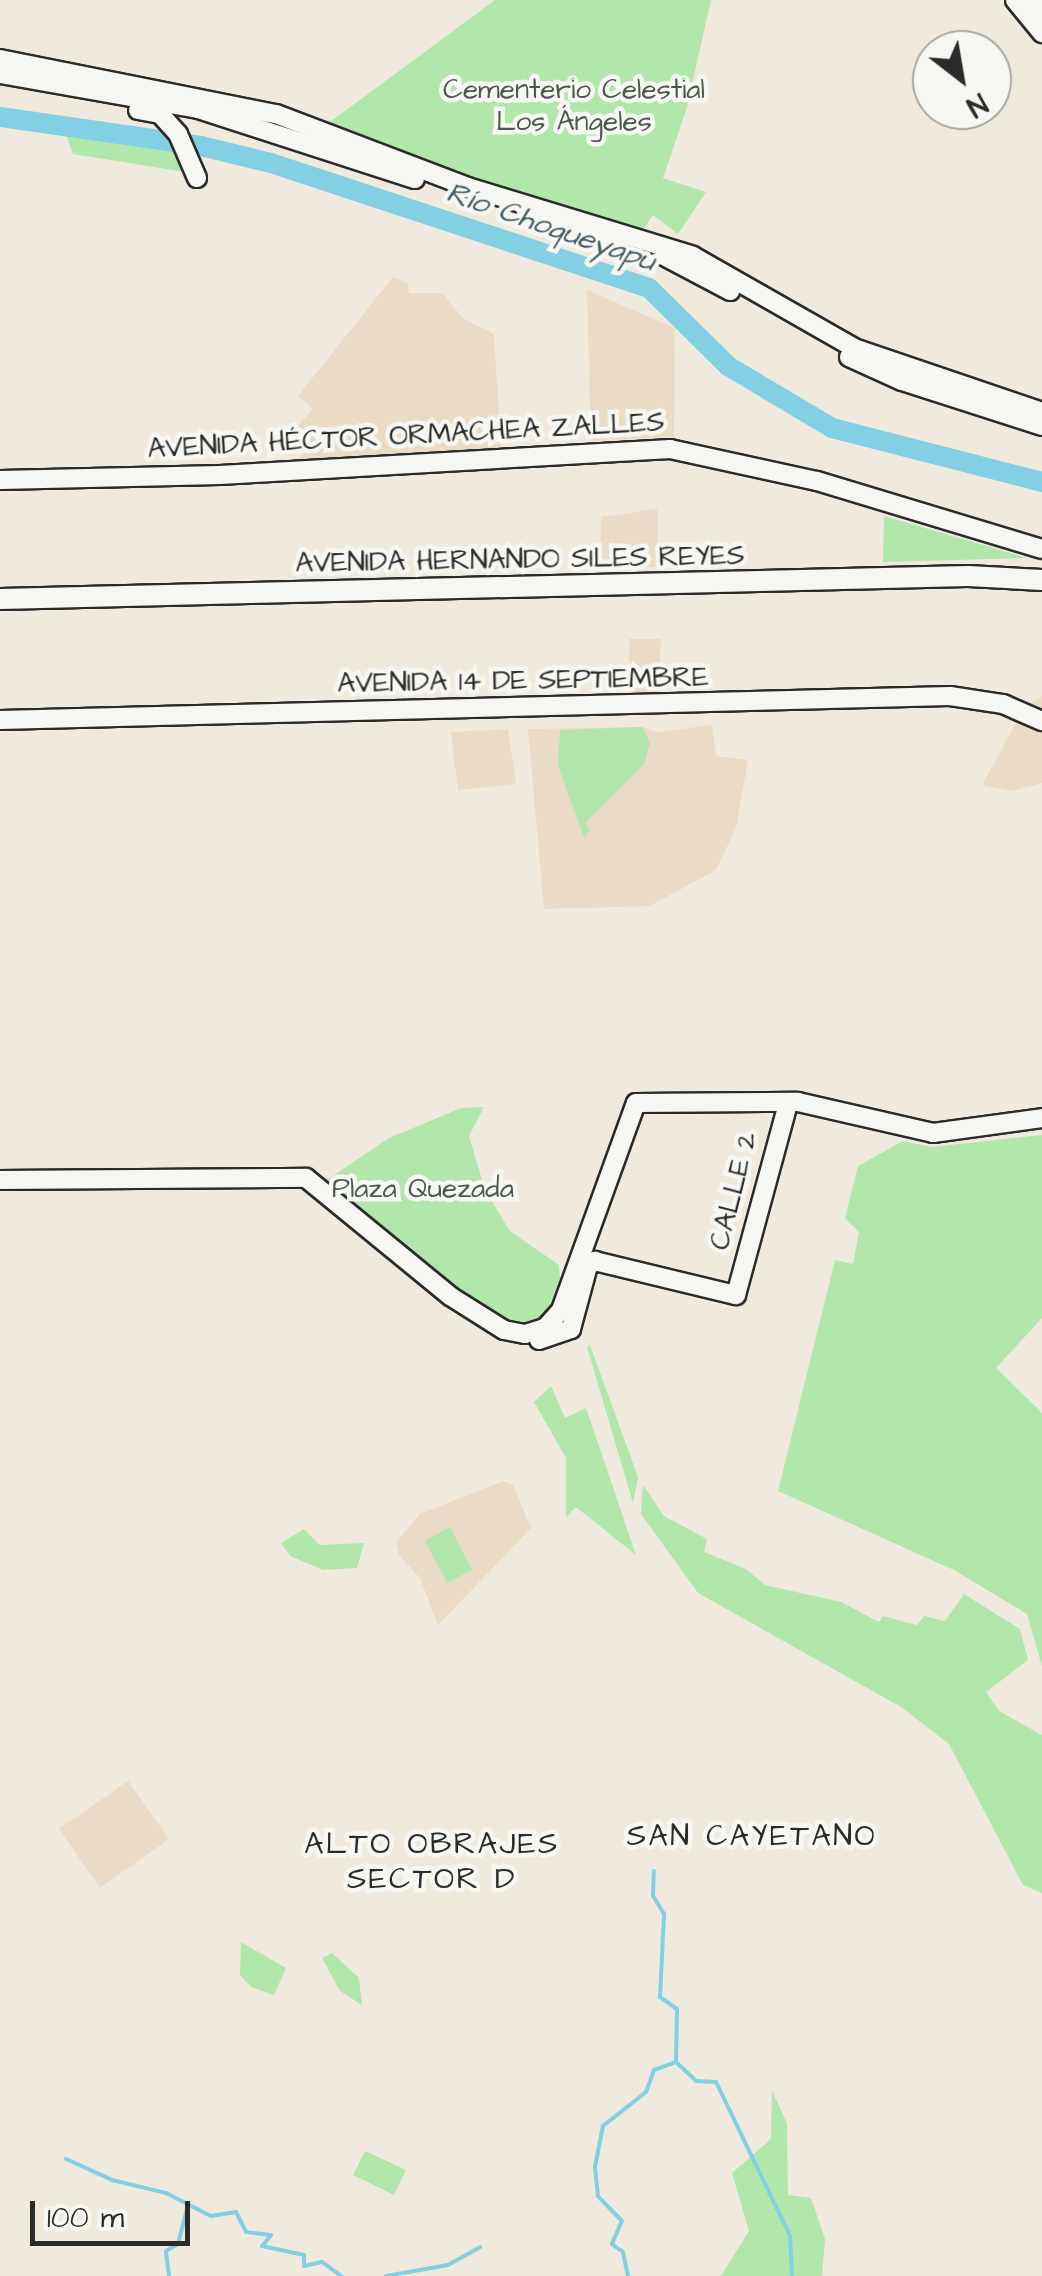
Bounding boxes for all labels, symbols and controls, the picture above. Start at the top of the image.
north arrow [912,30,1012,130]
park label: Cementerio Celestial Los Ángeles [443,73,705,139]
text: N [959,83,994,126]
water label: Río Choqueyapu [442,174,660,280]
street label: AVENIDA HÉCTOR ORMACHEA ZALLES [147,406,665,466]
street label: AVENIDA HERNANDO SILES REYES [295,539,745,581]
street label: AVENIDA 14 DE SEPTIEMBRE [337,661,709,701]
street label: CALLE 2 [703,1129,765,1253]
park label: Plaza Quezada [332,1172,514,1206]
district label: SAN CAYETANO [627,1818,877,1854]
district label: ALTO OBRAJES SECTOR D [304,1826,560,1896]
scale bar [35,2181,195,2243]
text: 100 m [47,2197,124,2239]

